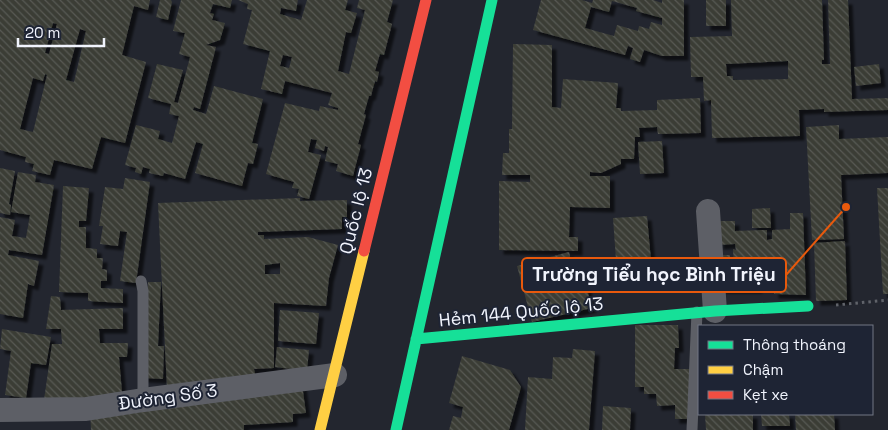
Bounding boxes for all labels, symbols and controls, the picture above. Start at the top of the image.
scale bar [18,15,104,47]
text: 20 m [25,23,60,42]
street label: Quốc lộ 13 [334,165,377,256]
callout: Trường Tiểu học Bình Triệu [522,258,786,292]
text: Trường Tiểu học Bình Triệu [532,262,776,287]
street label: Hẻm 144 Quốc lộ 13 [438,291,604,332]
legend [698,325,873,415]
text: Thông thoáng [743,335,846,354]
text: Chậm [743,360,783,379]
street label: Đường Số 3 [117,378,219,415]
text: Kẹt xe [743,385,789,404]

